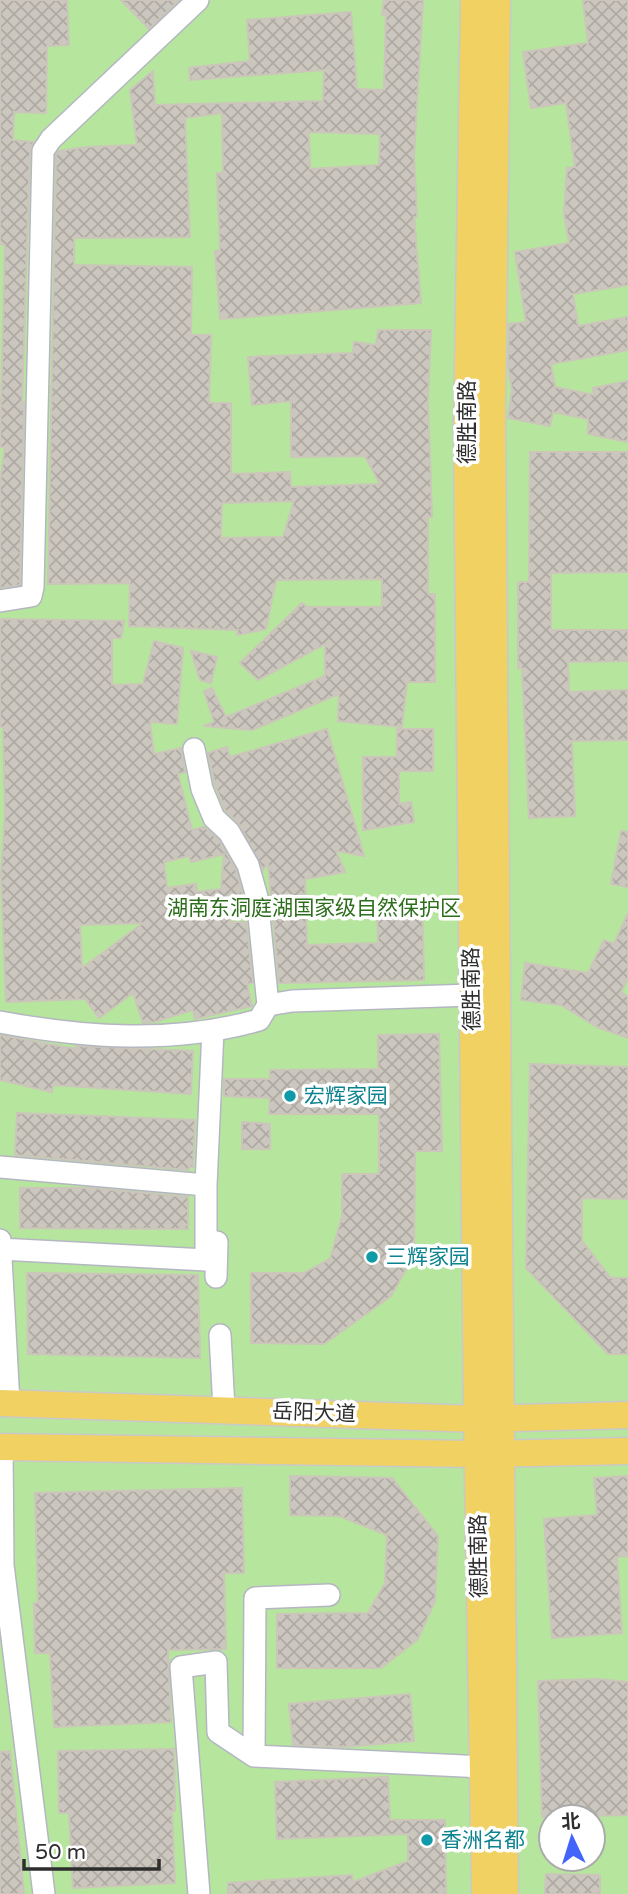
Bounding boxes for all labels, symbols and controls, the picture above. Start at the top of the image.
street label: 德胜南路 [455,380,480,464]
park label: 湖南东洞庭湖国家级自然保护区 [167,896,461,921]
street label: 德胜南路 [459,947,485,1031]
place label: 宏辉家园 [304,1084,388,1109]
marker: 宏辉家园 [282,1088,298,1104]
place label: 三辉家园 [386,1245,470,1270]
marker: 三辉家园 [364,1249,380,1265]
street label: 岳阳大道 [272,1399,356,1427]
street label: 德胜南路 [466,1514,492,1598]
north arrow [537,1803,607,1873]
text: 北 [561,1810,581,1834]
scale bar [24,1828,159,1872]
place label: 香洲名都 [441,1828,525,1853]
marker: 香洲名都 [419,1832,435,1848]
text: 50 m [35,1840,86,1865]

